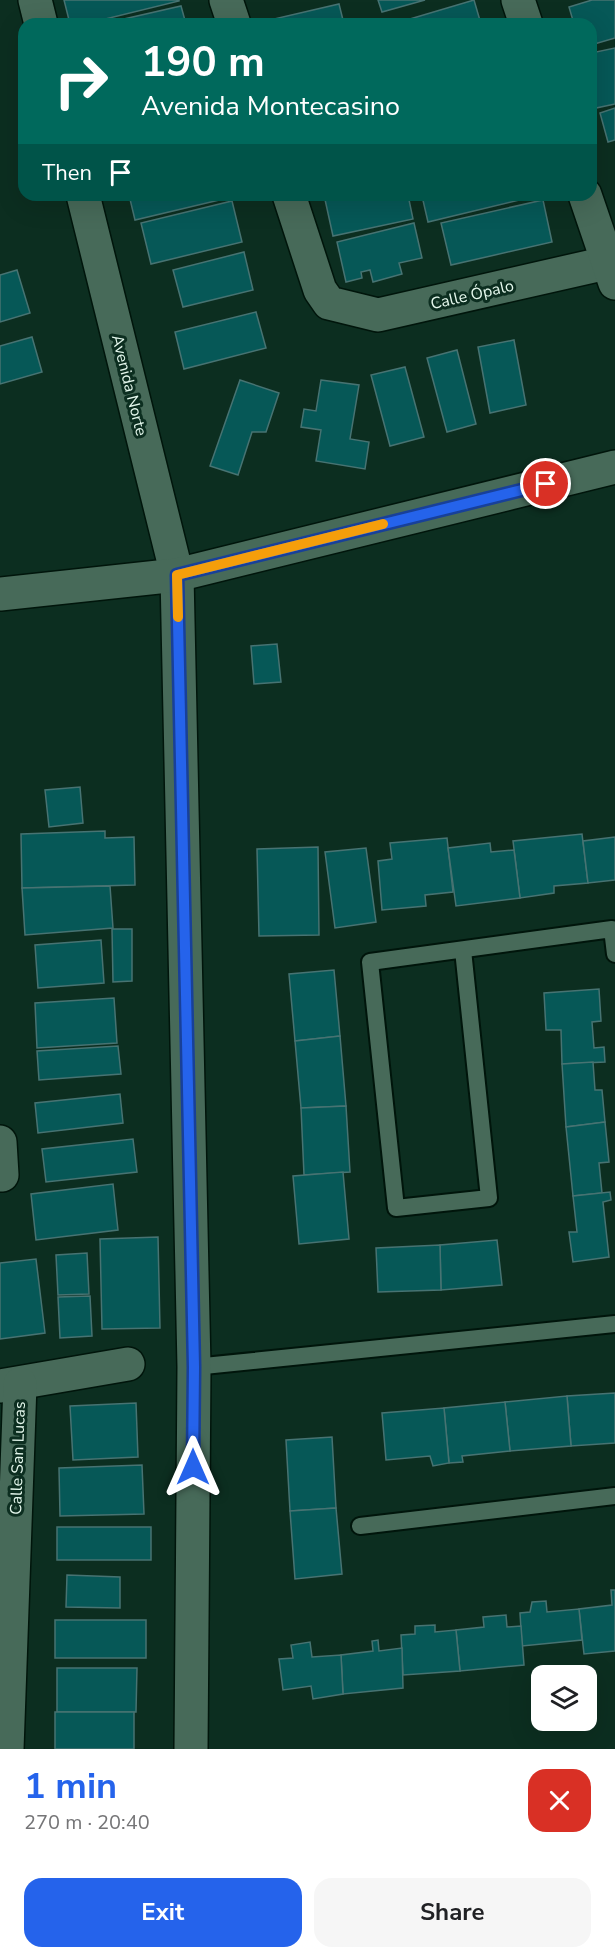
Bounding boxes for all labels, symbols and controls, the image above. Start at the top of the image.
text: 190 m [141,34,265,91]
icon: right [42,42,120,120]
text: Avenida Montecasino [141,88,400,125]
icon: arrive [104,156,137,189]
text: Then [42,158,92,188]
street label: Calle Ópalo [429,275,516,315]
street label: Avenida Norte [106,332,152,438]
pin [520,458,571,509]
icon: arrive [529,467,562,500]
street label: Calle San Lucas [5,1401,31,1515]
position arrow [161,1435,225,1499]
map controls [531,1665,597,1731]
button: layers [531,1665,597,1731]
text: 1 min [24,1762,117,1811]
button: close [528,1769,591,1832]
text: 270 m · 20:40 [24,1809,150,1836]
button: Exit [24,1878,302,1947]
button: Share [314,1878,591,1947]

